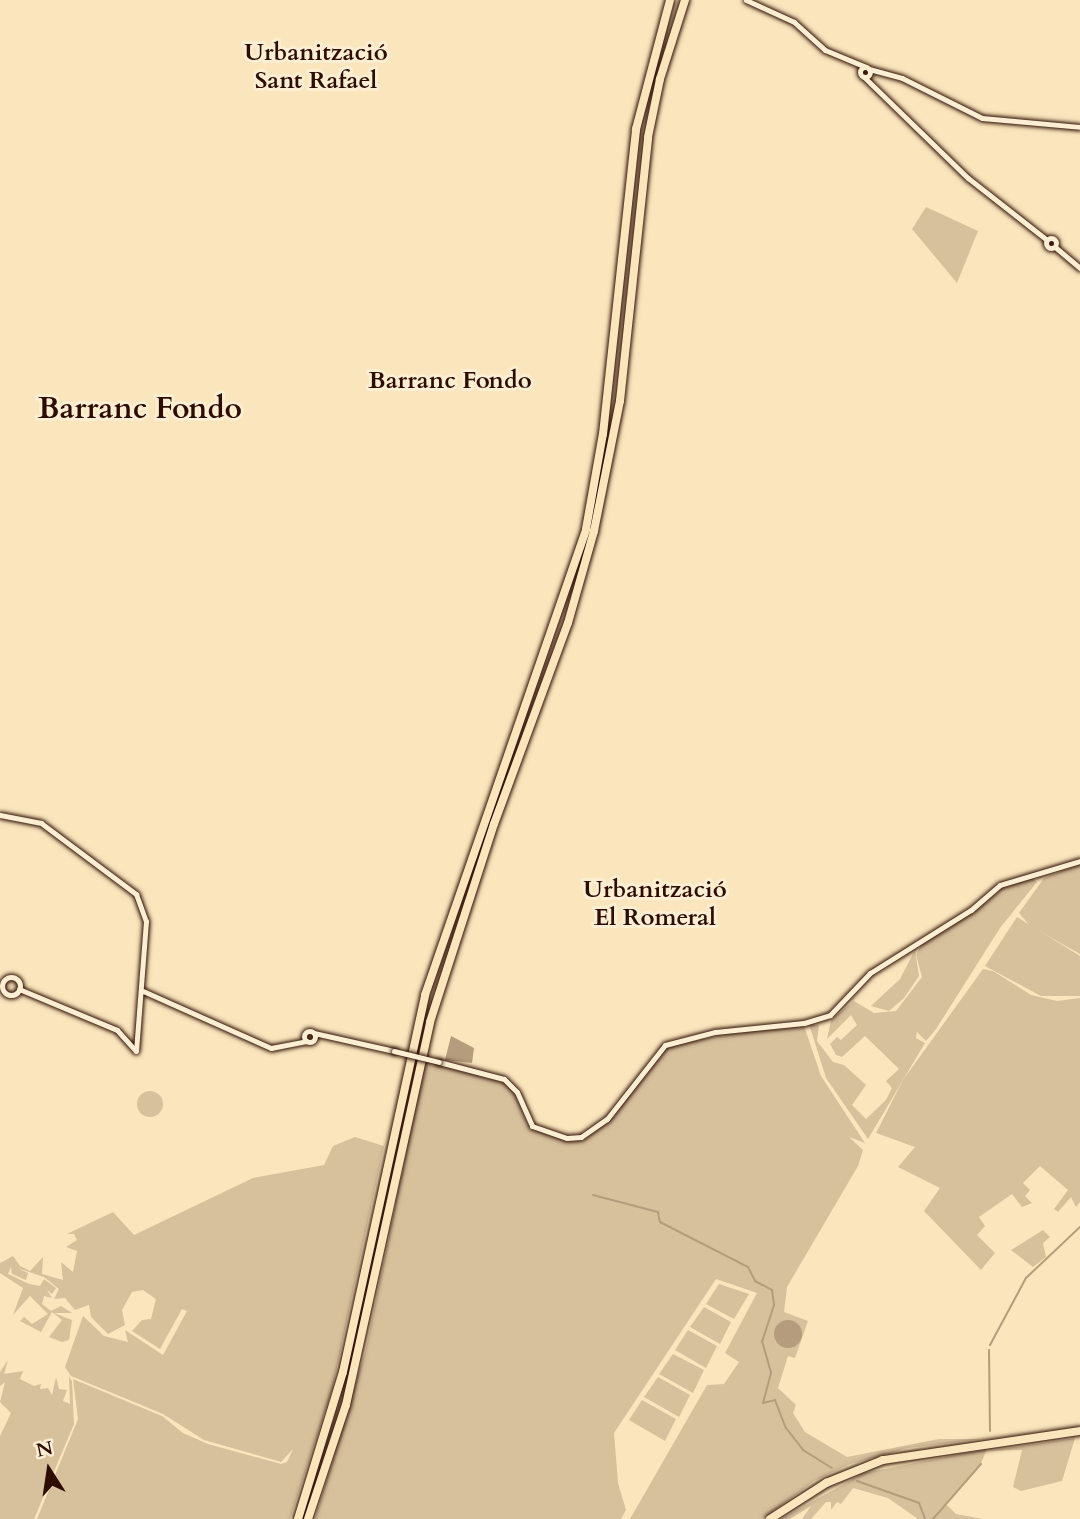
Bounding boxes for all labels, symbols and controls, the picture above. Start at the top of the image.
district label: Urbanització Sant Rafael [244,39,388,95]
district label: Barranc Fondo [368,367,532,395]
district label: Barranc Fondo [38,391,242,427]
district label: Urbanització El Romeral [583,876,727,932]
north arrow [14,1435,84,1505]
text: N [34,1435,55,1464]

